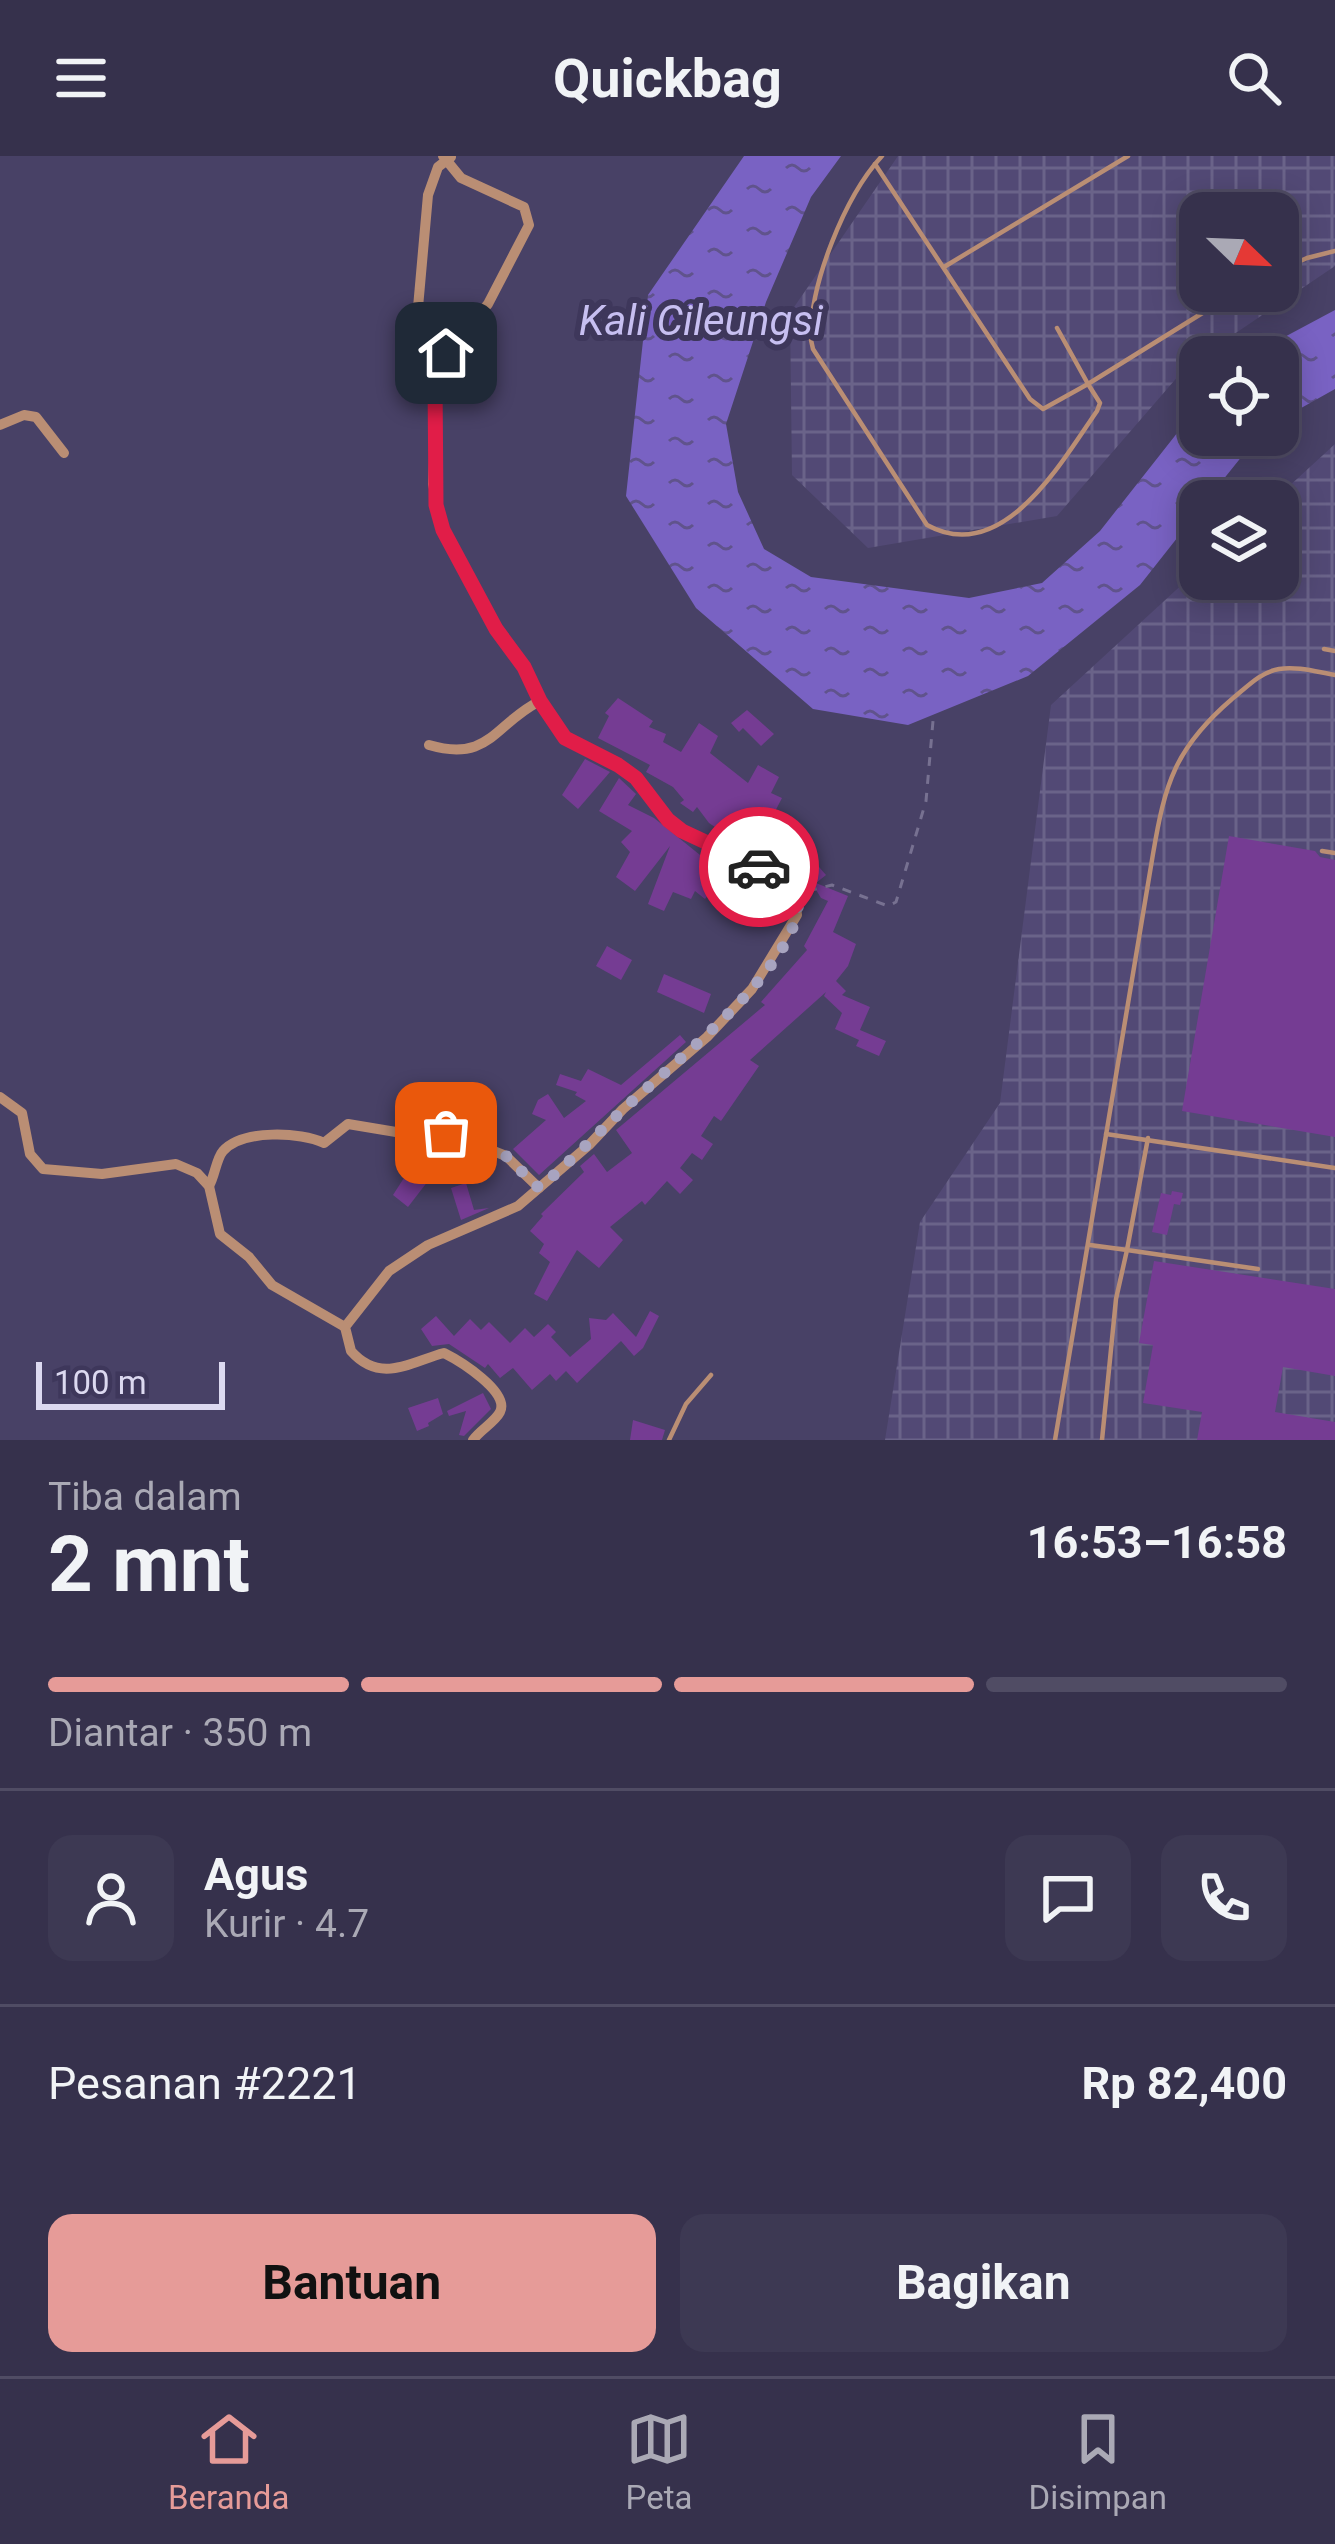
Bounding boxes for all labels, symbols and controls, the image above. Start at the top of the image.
icon: menu [48,45,114,111]
icon: search [1221,45,1287,111]
text: Quickbag [553,47,782,110]
north arrow [1179,192,1299,312]
map controls [1179,192,1299,600]
water label: Kali Cileungsi [579,296,823,345]
pin [395,302,497,404]
icon: home [413,320,479,386]
button: locate [1179,336,1299,456]
button: layers [1179,480,1299,600]
courier [699,807,819,927]
icon: car [726,834,792,900]
pin [395,1082,497,1184]
icon: bag [413,1100,479,1166]
scale bar [36,1356,225,1409]
text: 100 m [54,1363,147,1402]
text: Tiba dalam [48,1474,242,1520]
text: 16:53–16:58 [1027,1516,1287,1569]
text: 2 mnt [48,1519,250,1610]
text: Diantar · 350 m [48,1710,312,1756]
button: person [48,1835,174,1961]
button: chat [1005,1835,1131,1961]
button: phone [1161,1835,1287,1961]
text: Agus [204,1848,308,1901]
text: Kurir · 4.7 [204,1901,369,1947]
text: Pesanan #2221 [48,2057,362,2110]
text: Rp 82,400 [1082,2057,1287,2110]
button: Bantuan [48,2214,656,2352]
button: Bagikan [680,2214,1287,2352]
tab: Beranda [168,2406,289,2517]
tab: Peta [626,2406,692,2517]
tab: Disimpan [1029,2406,1167,2517]

